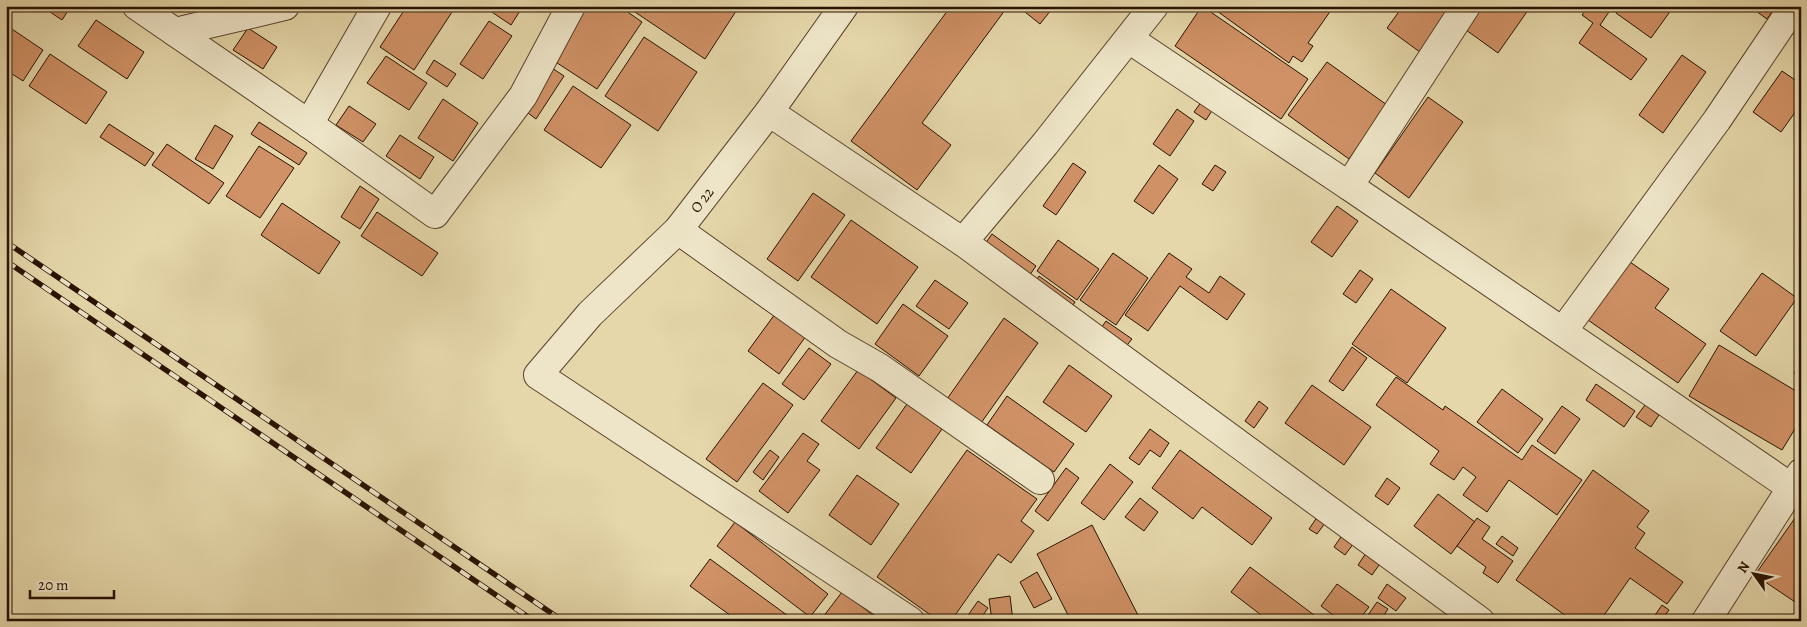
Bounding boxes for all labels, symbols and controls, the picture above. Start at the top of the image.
street label: O 22 [686,183,718,217]
north arrow [1730,550,1780,600]
text: N [1733,558,1754,577]
scale bar [30,567,114,599]
text: 20 m [38,575,69,595]

